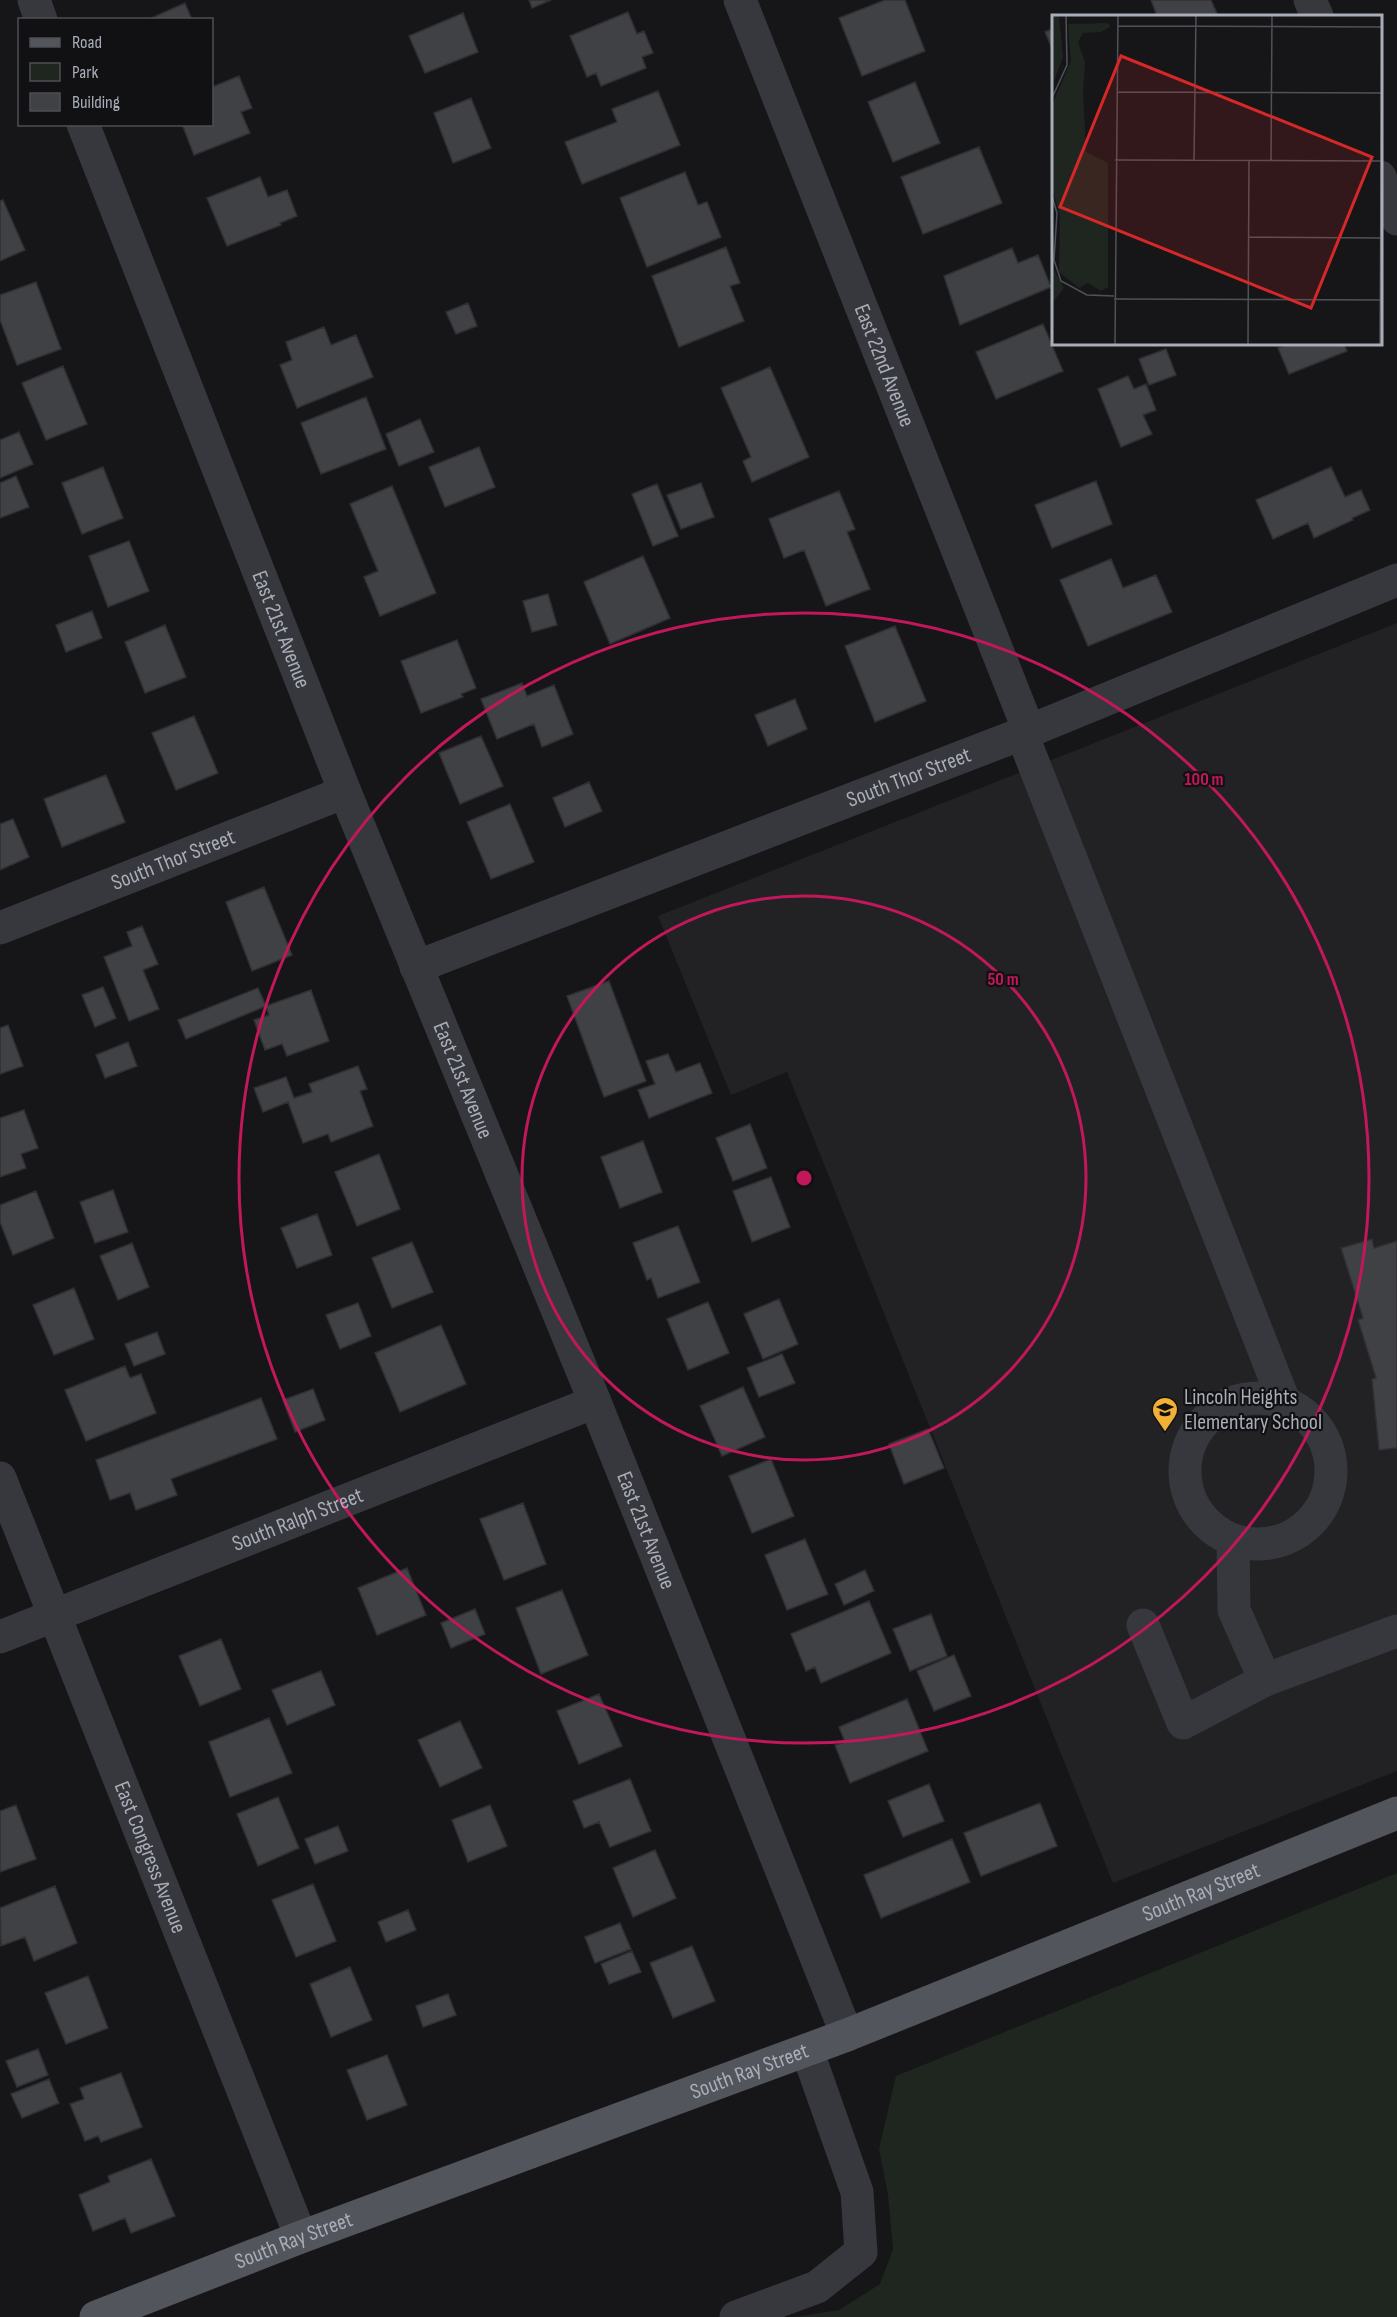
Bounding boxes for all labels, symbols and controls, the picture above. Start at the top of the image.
inset map [1052,15,1382,345]
legend [18,18,213,126]
text: Road [72,32,102,53]
text: Park [72,62,98,83]
text: Building [72,92,120,113]
street label: East 22nd Avenue [848,300,921,431]
street label: East 21st Avenue [246,567,317,692]
street label: South Thor Street [843,741,975,813]
text: 100 m [1185,769,1224,790]
street label: South Thor Street [107,823,239,896]
text: 50 m [987,969,1019,990]
street label: East 21st Avenue [427,1018,499,1143]
centre of rings [794,1168,814,1188]
place label: Lincoln Heights Elementary School [1184,1384,1322,1436]
school or university icon: Lincoln Heights Elementary School [1150,1395,1180,1433]
street label: East 21st Avenue [611,1468,682,1593]
street label: South Ralph Street [228,1481,367,1557]
street label: East Congress Avenue [108,1778,193,1937]
street label: South Ray Street [1138,1856,1264,1928]
street label: South Ray Street [686,2037,812,2105]
street label: South Ray Street [231,2206,357,2275]

